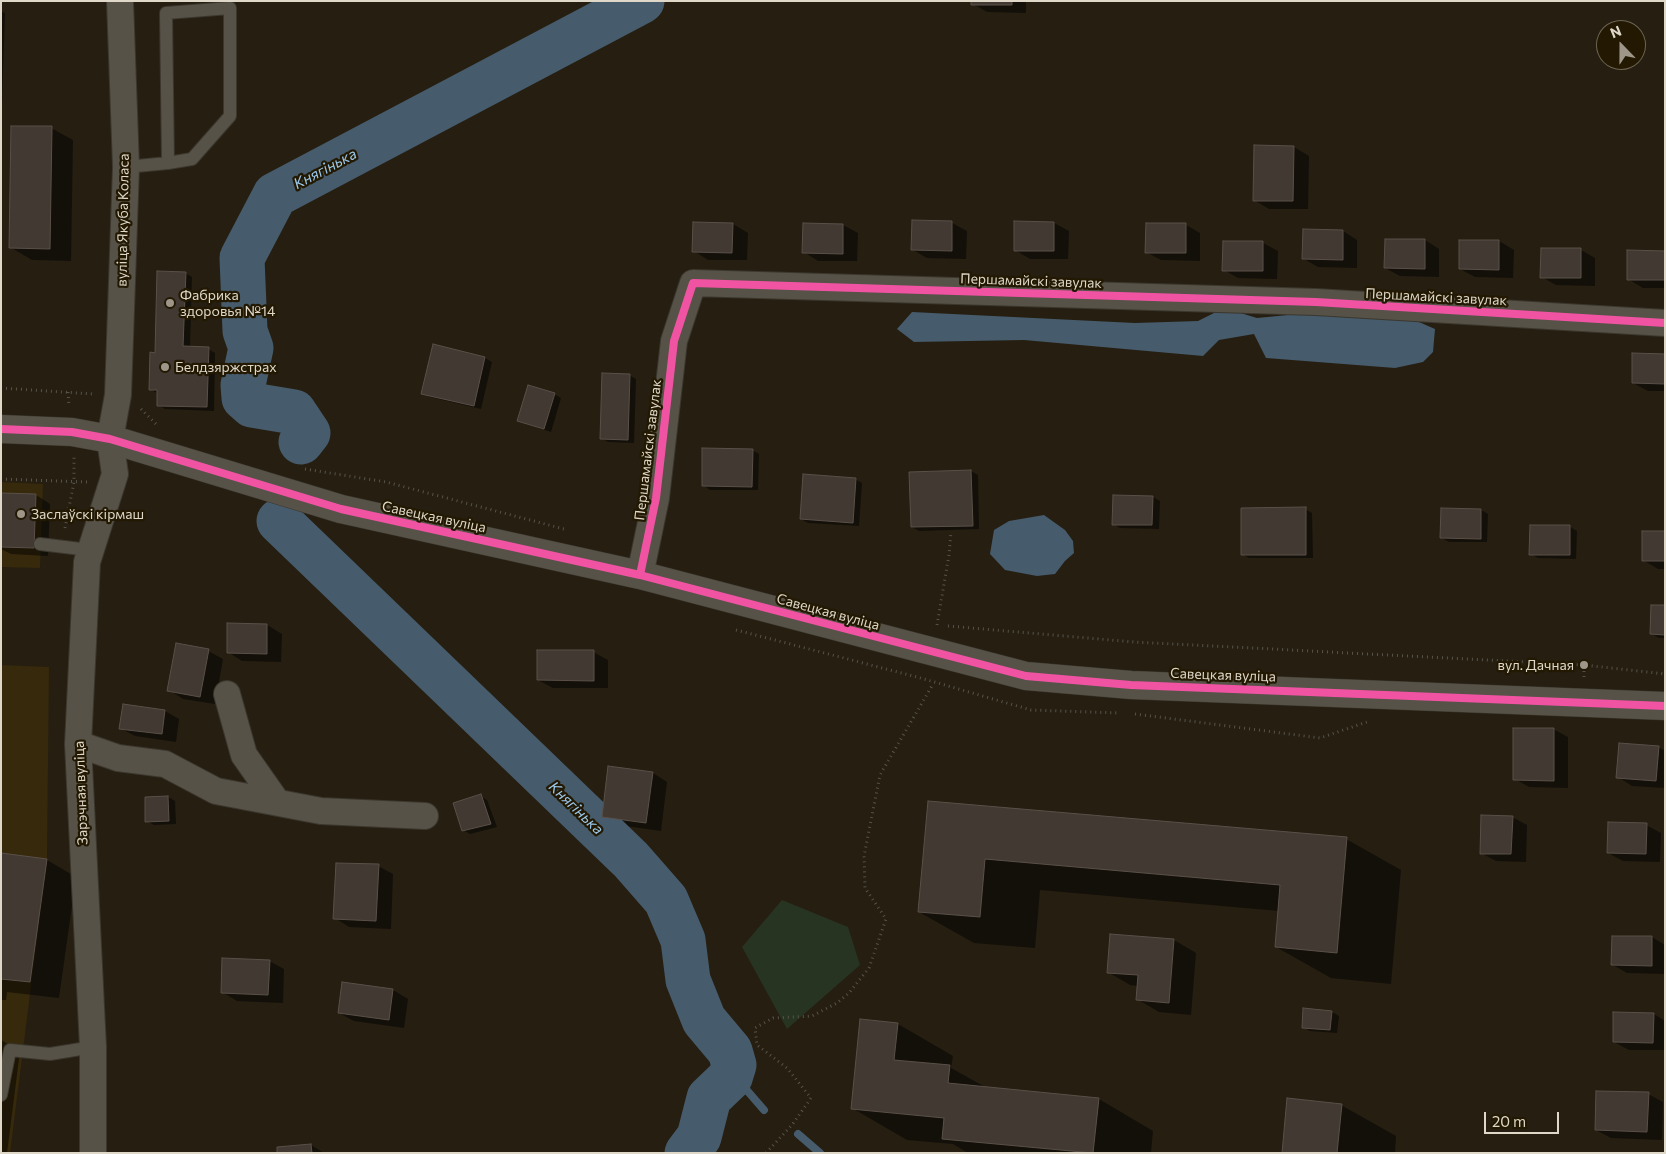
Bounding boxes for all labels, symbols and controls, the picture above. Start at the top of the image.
north arrow [1596,20,1646,70]
text: N [1608,22,1624,41]
water label: Княгінька [290,145,360,193]
street label: вуліца Якуба Коласа [113,153,133,287]
street label: Першамайскі завулак [960,270,1102,292]
street label: Першамайскі завулак [1365,285,1507,309]
place label: Фабрика здоровья №14 [180,287,275,320]
marker: Фабрика здоровья №14 [164,297,176,309]
place label: Белдзяржстрах [175,359,277,375]
marker: Белдзяржстрах [159,361,171,373]
street label: Першамайскі завулак [631,379,665,521]
street label: Савецкая вуліца [380,498,488,536]
place label: Заслаўскі кірмаш [31,506,144,522]
marker: Заслаўскі кірмаш [15,508,27,520]
street label: Савецкая вуліца [775,590,881,634]
place label: вул. Дачная [1498,657,1574,673]
marker: вул. Дачная [1578,659,1590,671]
street label: Савецкая вуліца [1170,665,1276,685]
street label: Зарэчная вуліца [71,741,91,845]
water label: Княгінька [545,778,607,838]
scale bar [1486,1102,1561,1134]
text: 20 m [1492,1112,1526,1130]

